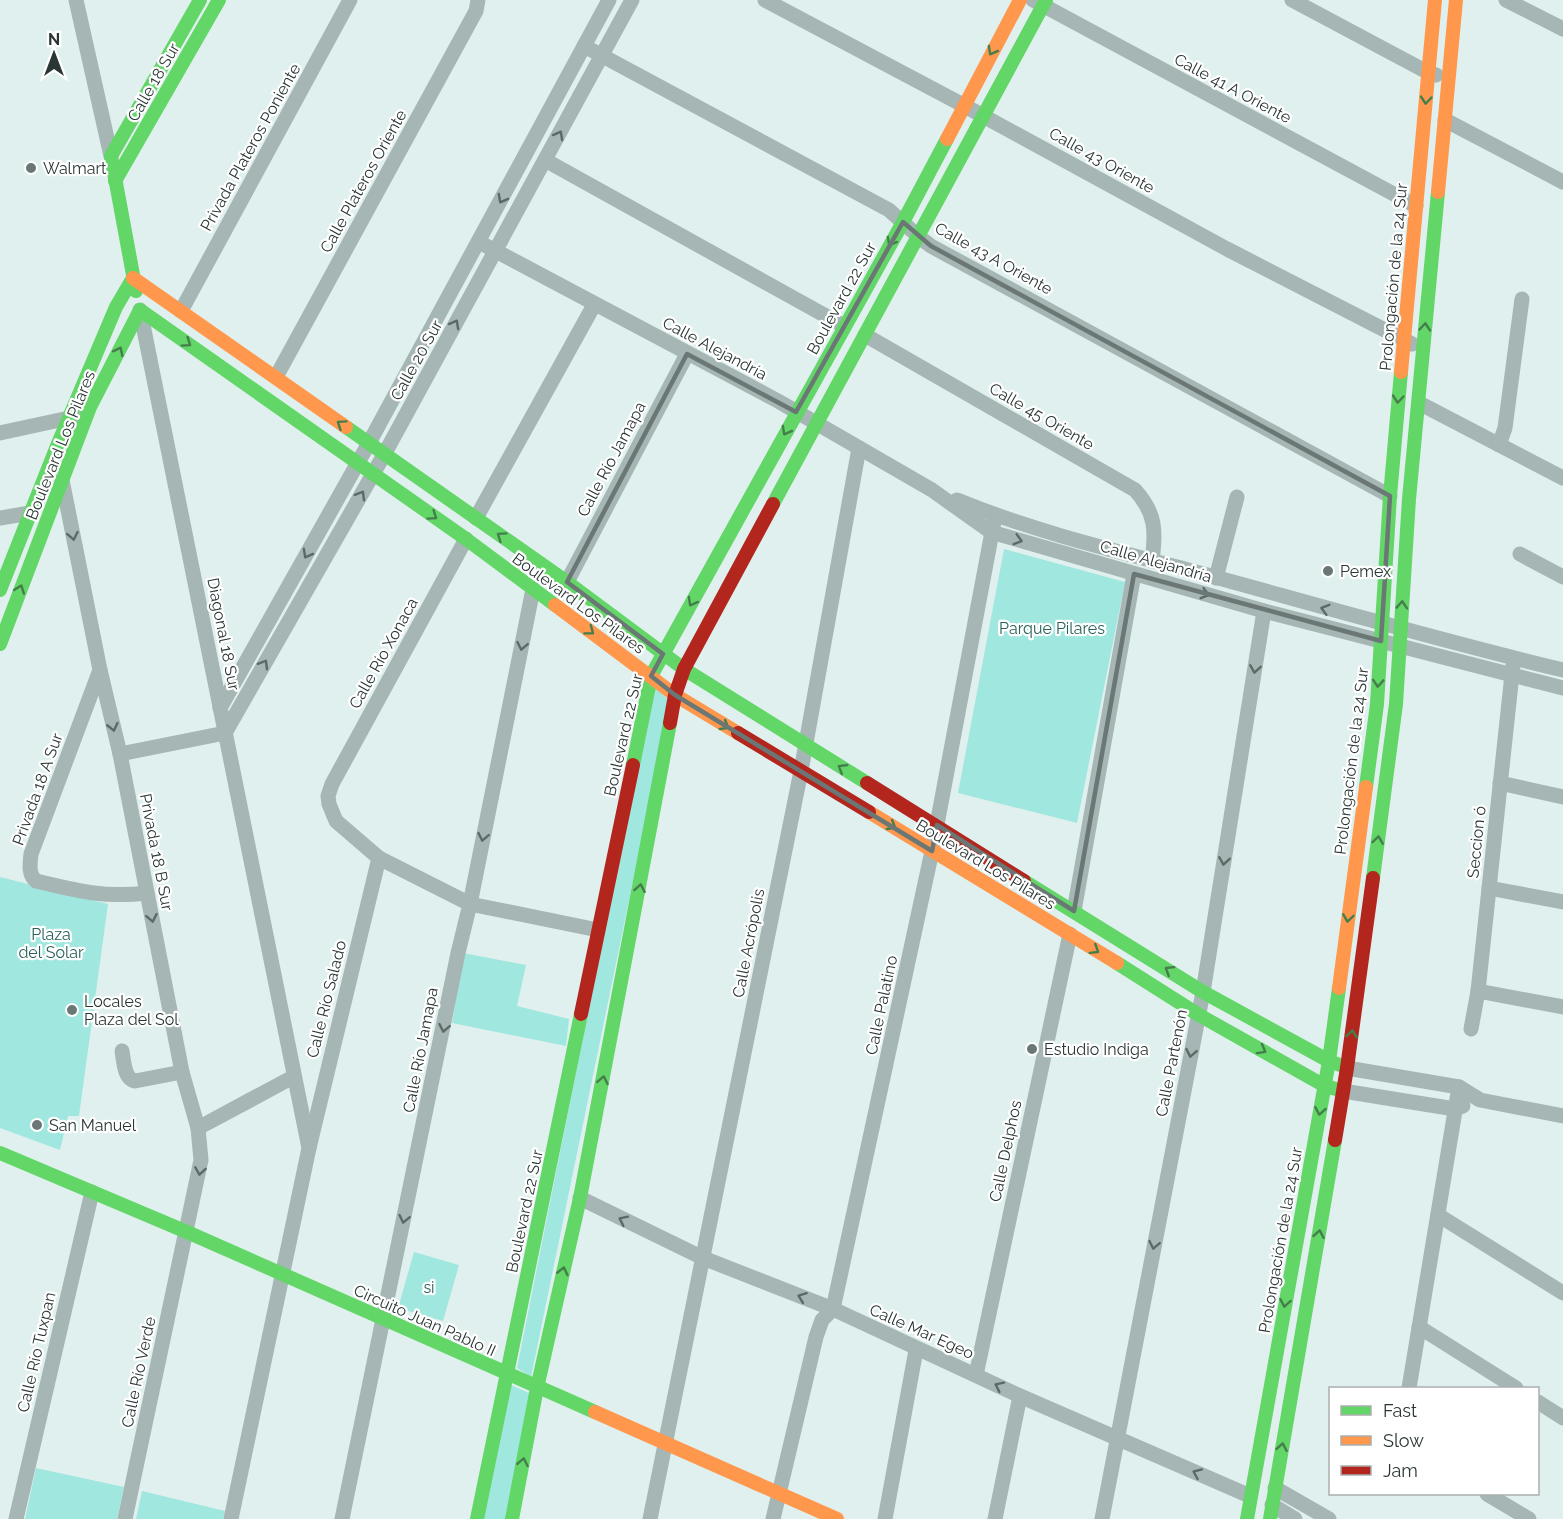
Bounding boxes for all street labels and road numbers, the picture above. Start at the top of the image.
street label: Calle 18 Sur [123,39,184,125]
street label: Calle 41 A Oriente [1171,50,1295,127]
street label: Privada Plateros Poniente [196,60,304,234]
street label: Calle Plateros Oriente [316,106,411,256]
street label: Calle 43 Oriente [1046,124,1158,197]
street label: Prolongación de la 24 Sur [1376,182,1411,372]
street label: Calle 43 A Oriente [932,218,1056,299]
street label: Boulevard 22 Sur [803,239,880,358]
street label: Calle Alejandría [659,313,770,384]
street label: Calle 20 Sur [387,316,446,404]
street label: Boulevard Los Pilares [22,368,99,523]
street label: Calle 45 Oriente [986,379,1097,454]
street label: Calle Río Jamapa [573,399,650,520]
street label: Calle Alejandría [1098,536,1214,587]
street label: Boulevard Los Pilares [509,549,649,658]
street label: Diagonal 18 Sur [203,576,244,692]
street label: Calle Río Xonaca [345,595,422,712]
street label: Prolongación de la 24 Sur [1331,666,1372,856]
street label: Boulevard 22 Sur [600,672,647,798]
street label: Privada 18 A Sur [8,730,67,848]
street label: Privada 18 B Sur [136,792,177,913]
street label: Seccion ó [1463,805,1490,879]
street label: Boulevard Los Pilares [913,815,1059,914]
street label: Calle Acrópolis [729,887,768,999]
street label: Calle Río Salado [303,938,350,1060]
street label: Calle Palatino [862,954,901,1057]
street label: Calle Río Jamapa [399,986,442,1114]
street label: Calle Partenón [1152,1008,1191,1118]
street label: Calle Delphos [985,1098,1026,1204]
street label: Prolongación de la 24 Sur [1255,1145,1306,1335]
street label: Boulevard 22 Sur [502,1147,547,1274]
street label: Circuito Juan Pablo II [351,1281,499,1360]
street label: Calle Río Tuxpan [13,1290,60,1414]
street label: Calle Mar Egeo [867,1300,977,1363]
street label: Calle Río Verde [117,1315,159,1429]

